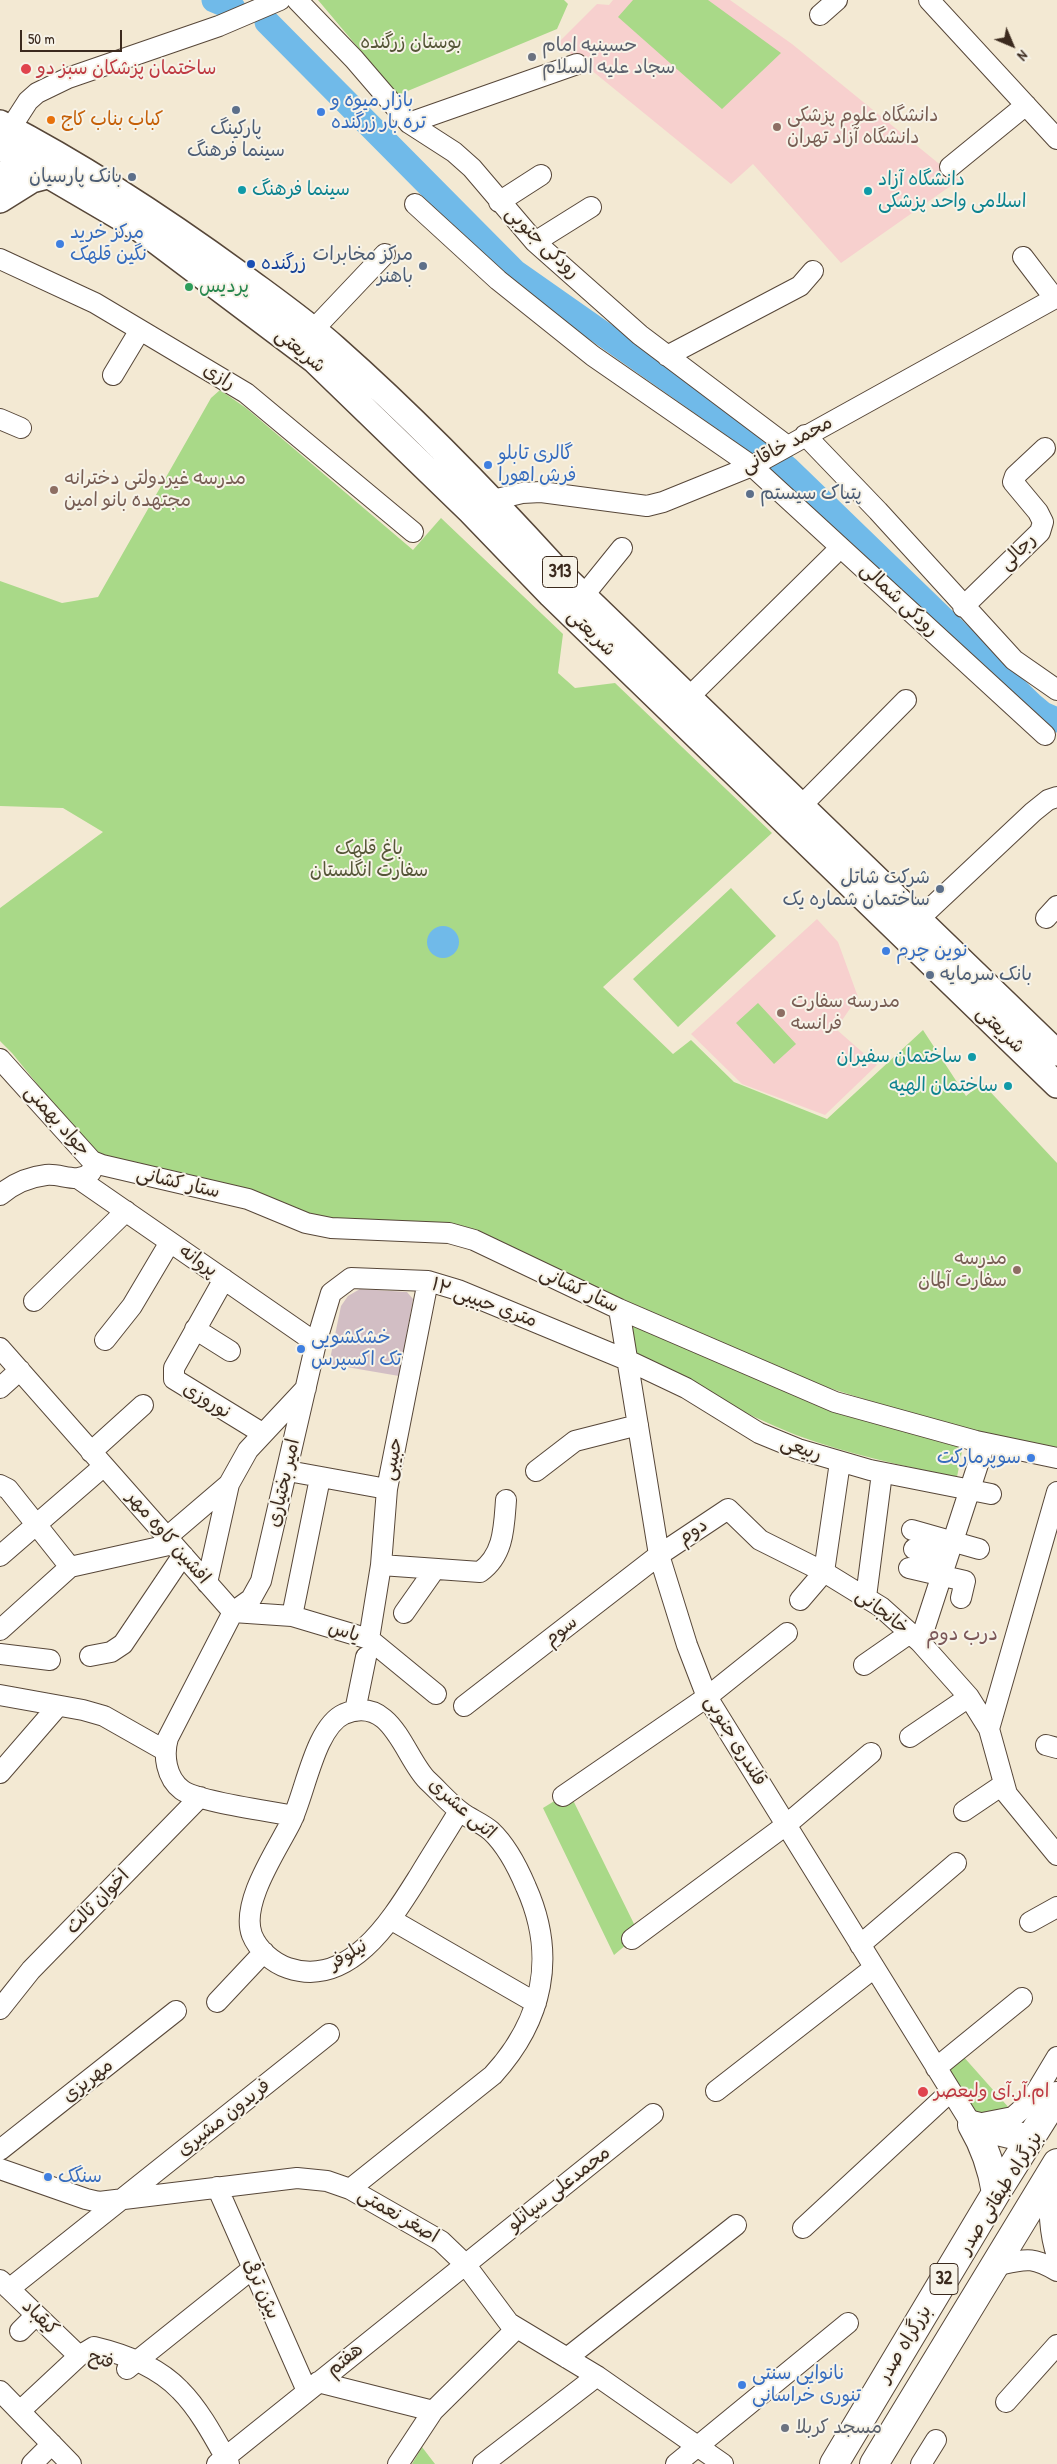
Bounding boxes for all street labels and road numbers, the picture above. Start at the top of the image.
street label: رودکی جنوبی [500,202,584,284]
street label: شریعتی [270,324,330,378]
street label: رازی [199,359,239,395]
street label: محمد خاقانی [737,411,837,479]
street label: رجالی [995,529,1041,575]
road number: 313 [542,556,578,588]
street label: رودکی شمالی [855,558,943,642]
street label: شریعتی [562,605,620,661]
street label: شریعتی [971,1002,1029,1058]
street label: جواد بهمنی [19,1081,95,1161]
street label: ستار کشانی [134,1162,222,1204]
street label: پروانه [174,1240,222,1282]
street label: ستار کشانی [536,1262,622,1318]
street label: ۱۲ متری حبیبی [428,1273,540,1333]
street label: نوروزی [178,1378,236,1424]
street label: ربیعی [777,1431,825,1467]
street label: حبیبی [378,1436,408,1482]
street label: امیر بختیاری [263,1437,305,1529]
street label: افشین کاوه مهر [121,1487,215,1589]
street label: دوم [674,1514,712,1550]
street label: خانجانی [851,1584,913,1640]
street label: سوم [540,1611,582,1651]
street label: یاس [325,1616,363,1648]
street label: قلندری جنوبی [699,1692,771,1790]
street label: اثنی عشری [424,1774,500,1844]
street label: اخوان ثالث [62,1865,134,1939]
street label: نیلوفر [324,1935,372,1975]
street label: مهریزی [58,2054,118,2108]
street label: فریدون مشیری [173,2074,275,2162]
street label: بزرگراه طبقاتی صدر [954,2127,1048,2259]
street label: محمدعلی سپانلو [503,2142,615,2236]
street label: اصغر نعمتی [354,2184,442,2248]
street label: بیژن ترقی [238,2255,284,2323]
road number: 32 [930,2264,958,2294]
street label: کیقباد [17,2295,63,2341]
street label: بزرگراه صدر [873,2301,937,2387]
street label: هفتم [322,2338,368,2382]
street label: فتح [86,2346,116,2374]

